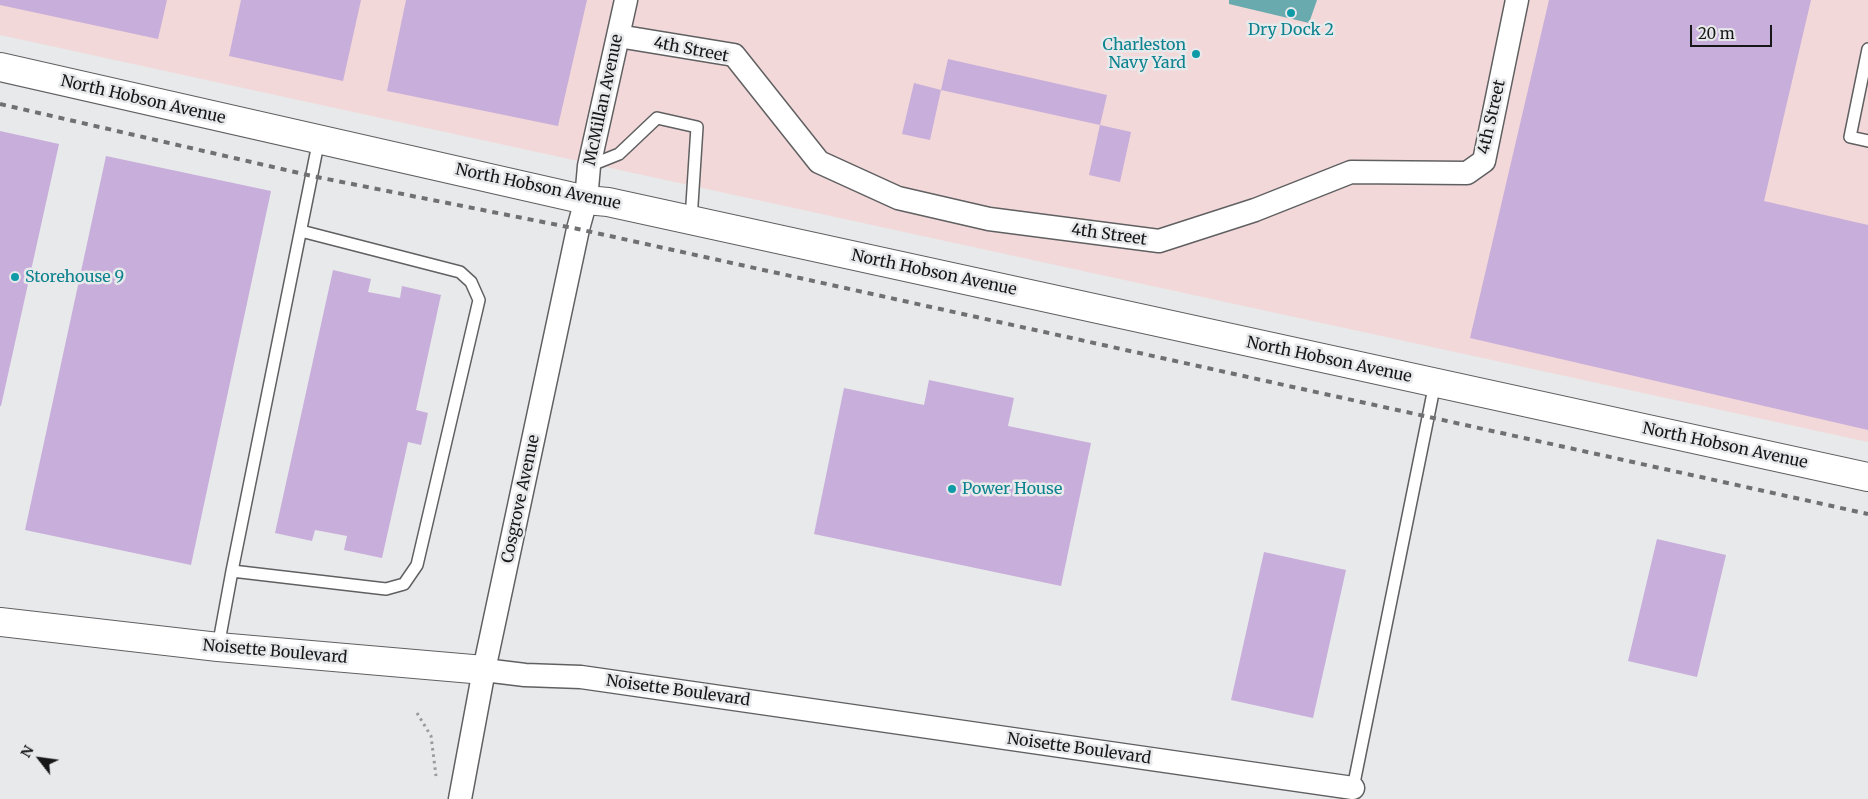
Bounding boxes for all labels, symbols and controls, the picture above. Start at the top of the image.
marker: Dry Dock 2 [1285,7,1297,19]
scale bar [1693,15,1776,47]
place label: Dry Dock 2 [1248,20,1334,40]
text: 20 m [1698,24,1735,43]
street label: McMillan Avenue [581,33,627,167]
street label: 4th Street [652,33,730,67]
place label: Charleston Navy Yard [1102,35,1186,73]
marker: Charleston Navy Yard [1190,48,1202,60]
street label: North Hobson Avenue [59,72,227,128]
street label: 4th Street [1474,78,1510,156]
street label: North Hobson Avenue [454,160,622,214]
street label: 4th Street [1070,220,1148,250]
street label: North Hobson Avenue [850,246,1018,300]
place label: Storehouse 9 [25,267,124,287]
marker: Storehouse 9 [9,271,21,283]
street label: North Hobson Avenue [1245,333,1413,387]
street label: North Hobson Avenue [1641,419,1809,473]
street label: Cosgrove Avenue [498,433,544,565]
place label: Power House [962,479,1062,499]
marker: Power House [946,483,958,495]
street label: Noisette Boulevard [202,636,348,668]
street label: Noisette Boulevard [605,671,751,711]
street label: Noisette Boulevard [1006,729,1152,769]
north arrow [15,734,65,784]
text: N [16,742,38,761]

